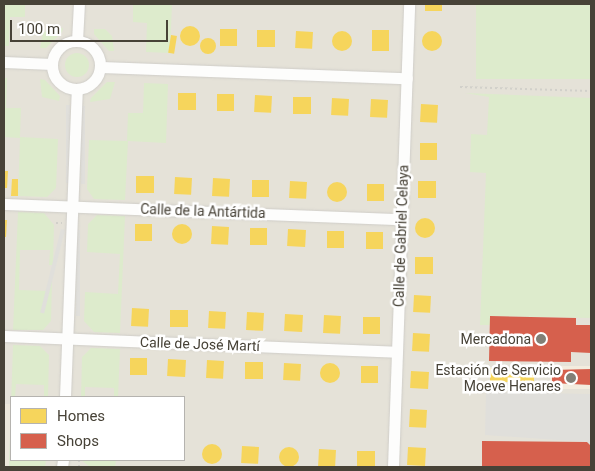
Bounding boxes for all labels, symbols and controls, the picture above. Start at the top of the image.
scale bar [12,10,170,42]
text: 100 m [18,20,60,38]
street label: Calle de Gabriel Celaya [390,165,412,307]
street label: Calle de la Antártida [140,200,266,222]
place label: Mercadona [461,331,531,347]
marker: Mercadona [535,333,547,345]
street label: Calle de José Martí [140,334,260,354]
place label: Estación de Servicio Moeve Henares [435,362,561,394]
marker: Estación de Servicio Moeve Henares [565,372,577,384]
legend [10,396,185,461]
text: Homes [57,407,105,425]
text: Shops [57,432,99,450]

